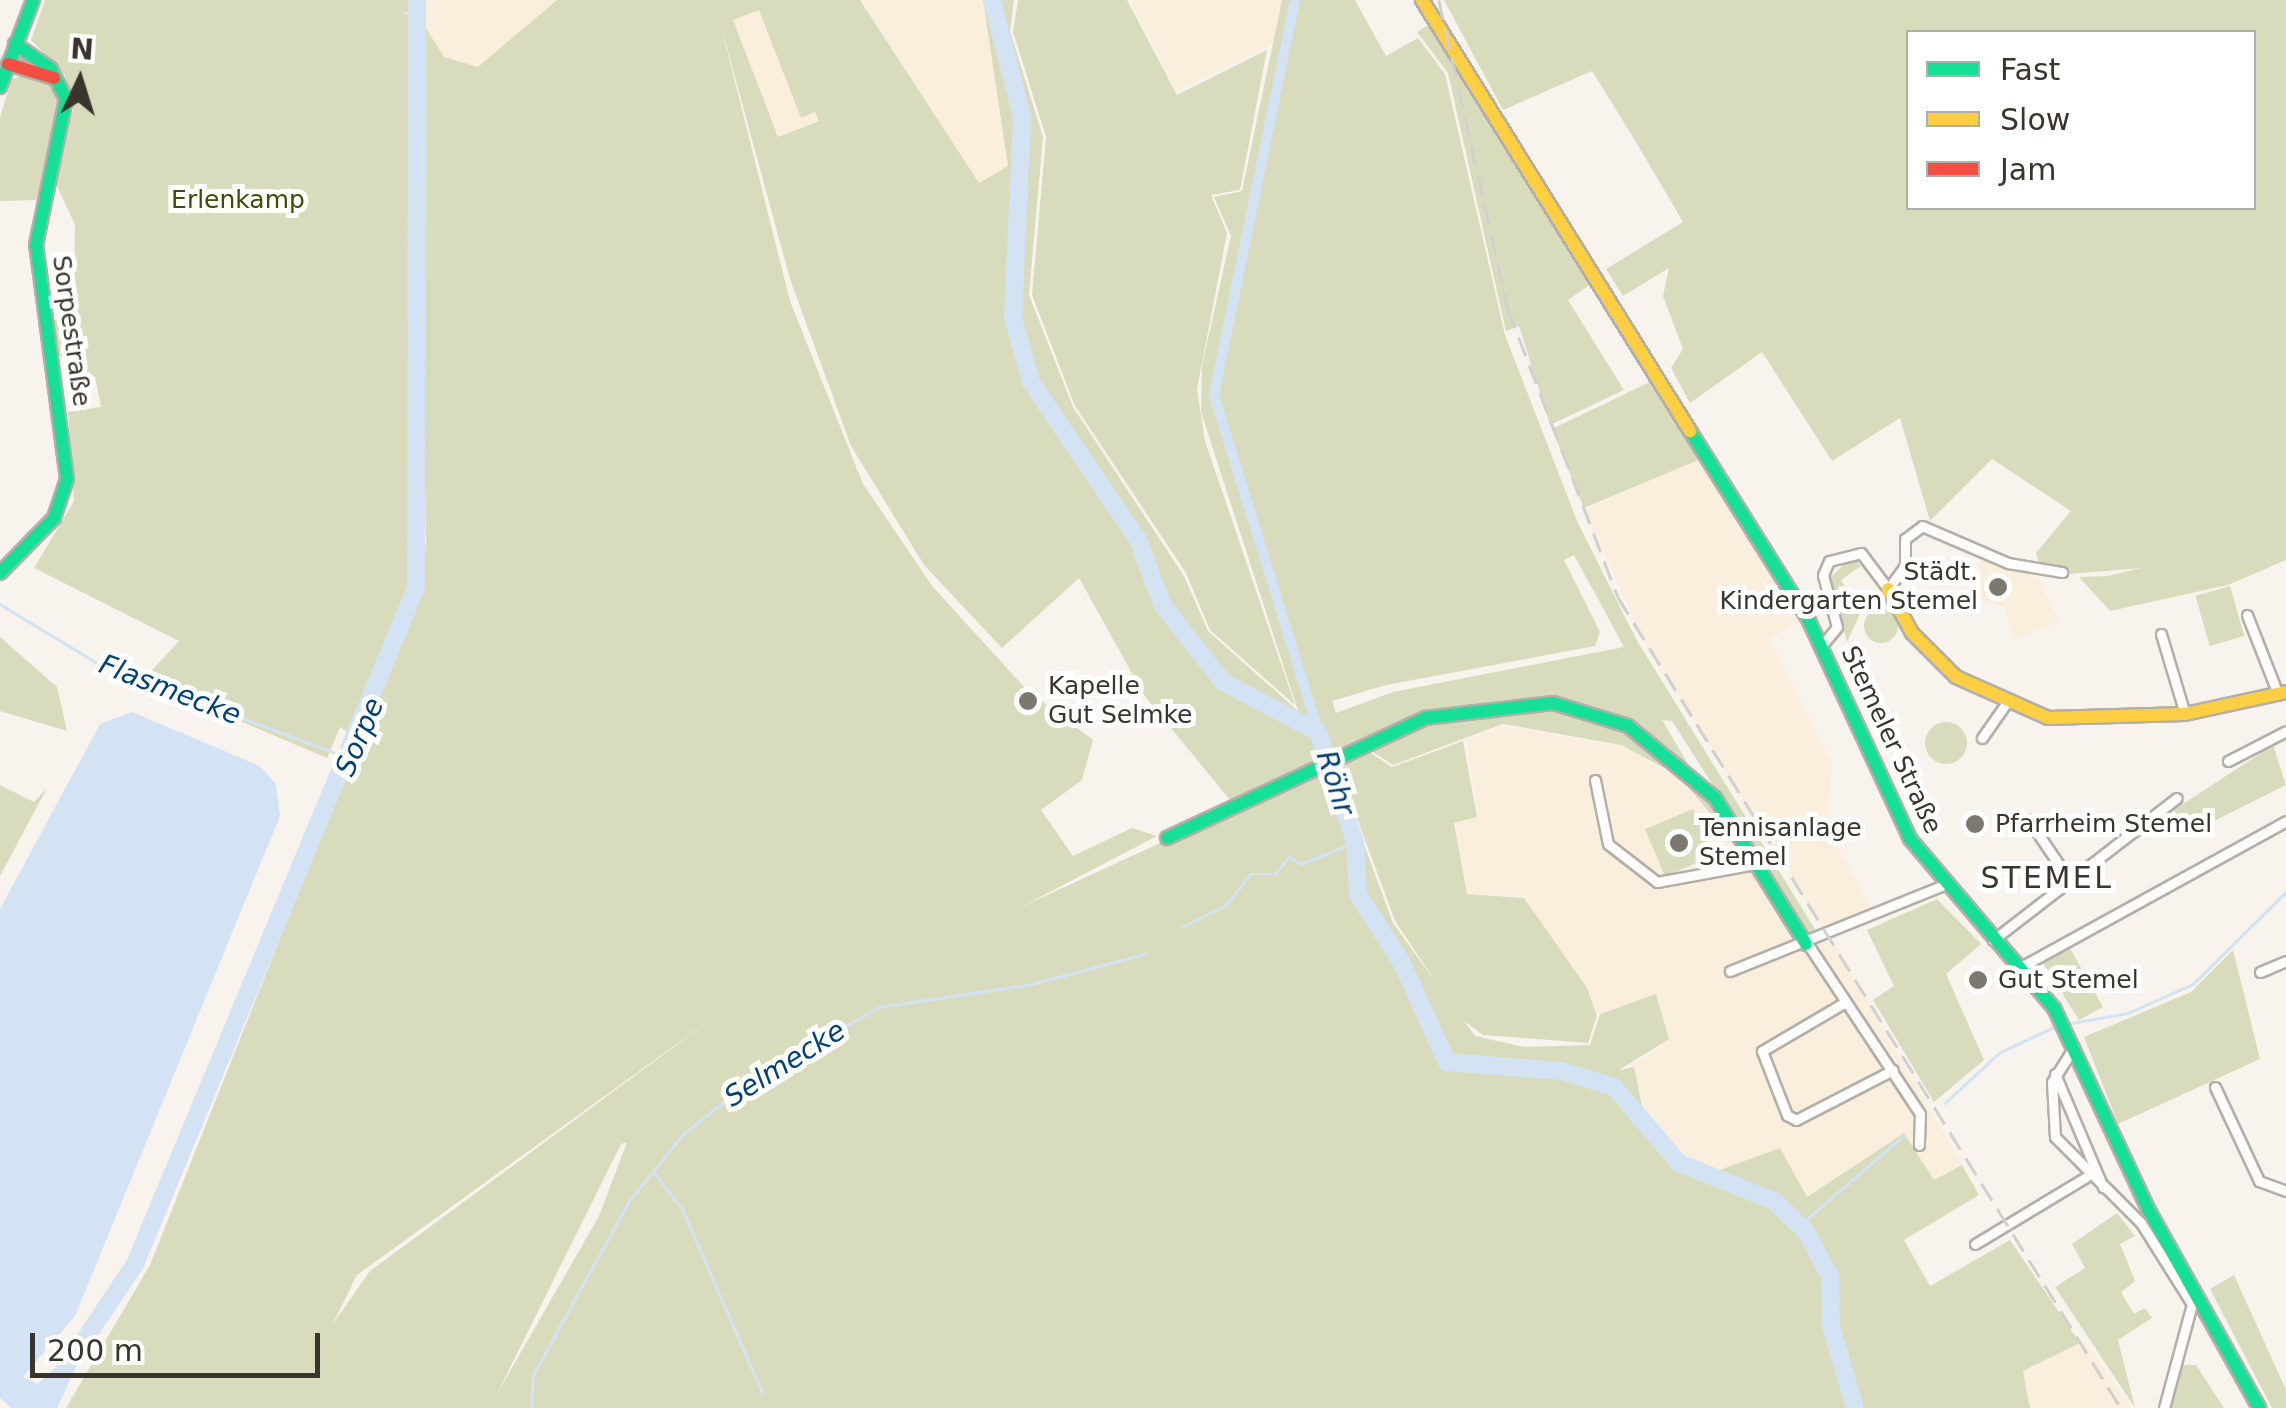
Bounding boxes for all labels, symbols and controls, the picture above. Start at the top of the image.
north arrow [30,30,130,130]
legend [1906,30,2256,210]
text: N [69,32,95,67]
text: Fast [2000,52,2060,87]
text: Slow [2000,102,2070,137]
text: Jam [2000,152,2056,187]
park label: Erlenkamp [171,185,305,215]
street label: Sorpestraße [46,254,96,408]
place label: Städt. Kindergarten Stemel [1720,558,1978,617]
marker: Städt. Kindergarten Stemel [1987,576,2009,598]
street label: Stemeler Straße [1834,641,1948,839]
water label: Flasmecke [94,648,246,732]
place label: Kapelle Gut Selmke [1048,672,1192,731]
marker: Kapelle Gut Selmke [1017,690,1039,712]
water label: Sorpe [329,693,391,781]
water label: Röhr [1309,746,1361,820]
place label: Pfarrheim Stemel [1995,809,2212,839]
marker: Pfarrheim Stemel [1964,813,1986,835]
place label: Tennisanlage Stemel [1699,814,1862,873]
marker: Tennisanlage Stemel [1668,832,1690,854]
district label: STEMEL [1981,860,2113,896]
place label: Gut Stemel [1998,965,2139,995]
marker: Gut Stemel [1967,969,1989,991]
water label: Selmecke [718,1014,852,1114]
scale bar [35,1313,325,1375]
text: 200 m [47,1333,143,1368]

